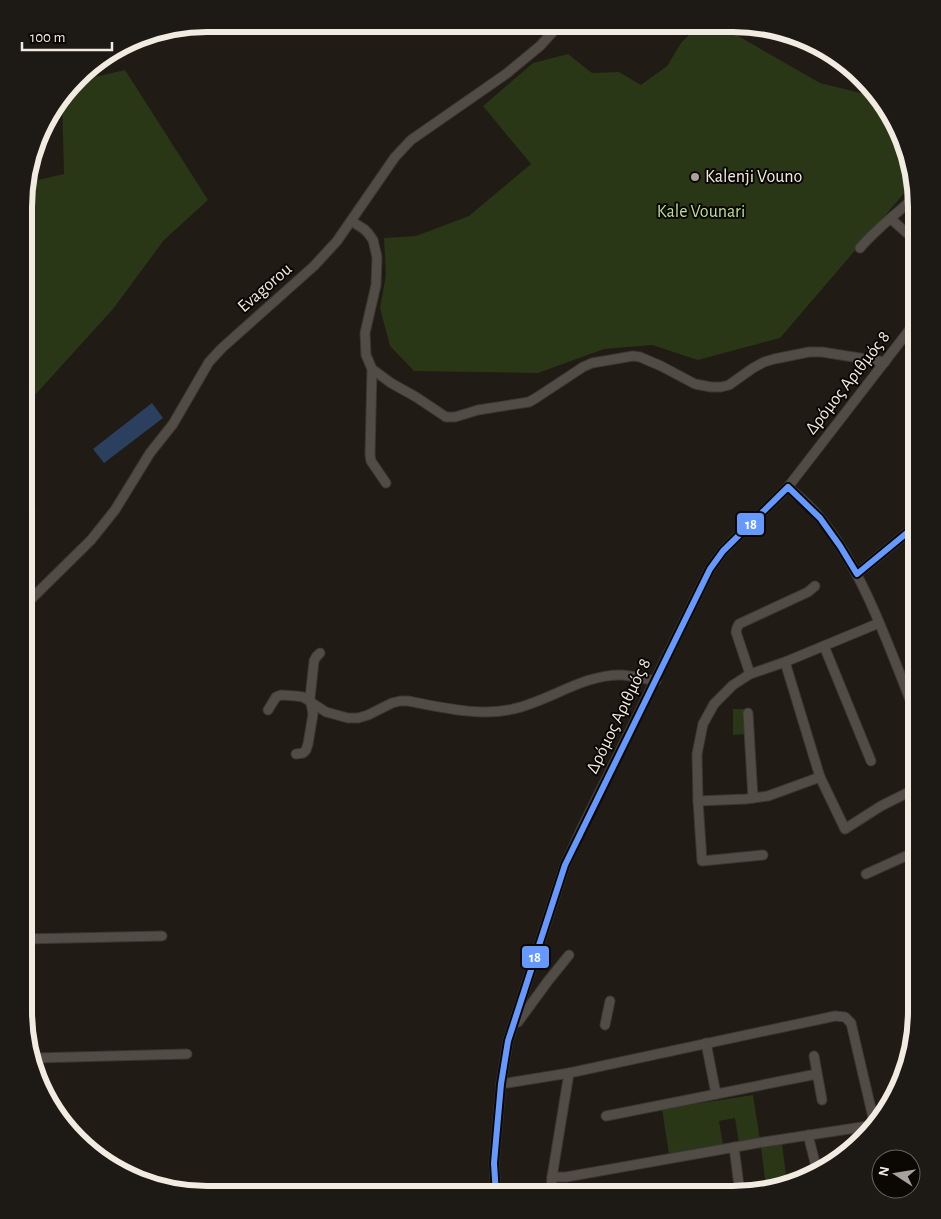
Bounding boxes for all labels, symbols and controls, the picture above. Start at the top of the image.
scale bar [22,20,112,52]
text: 100 m [30,30,65,45]
place label: Kalenji Vouno [705,168,803,186]
marker: Kalenji Vouno [689,171,701,183]
park label: Kale Vounari [657,203,745,221]
street label: Evagorou [235,260,295,316]
street label: Δρόμος Αριθμός 8 [802,328,894,438]
line badge: 18 [736,512,765,536]
text: 18 [745,518,757,532]
street label: Δρόμος Αριθμός 8 [583,656,655,776]
line badge: 18 [521,945,550,969]
text: 18 [529,951,541,965]
north arrow [871,1149,921,1199]
text: N [876,1165,892,1178]

